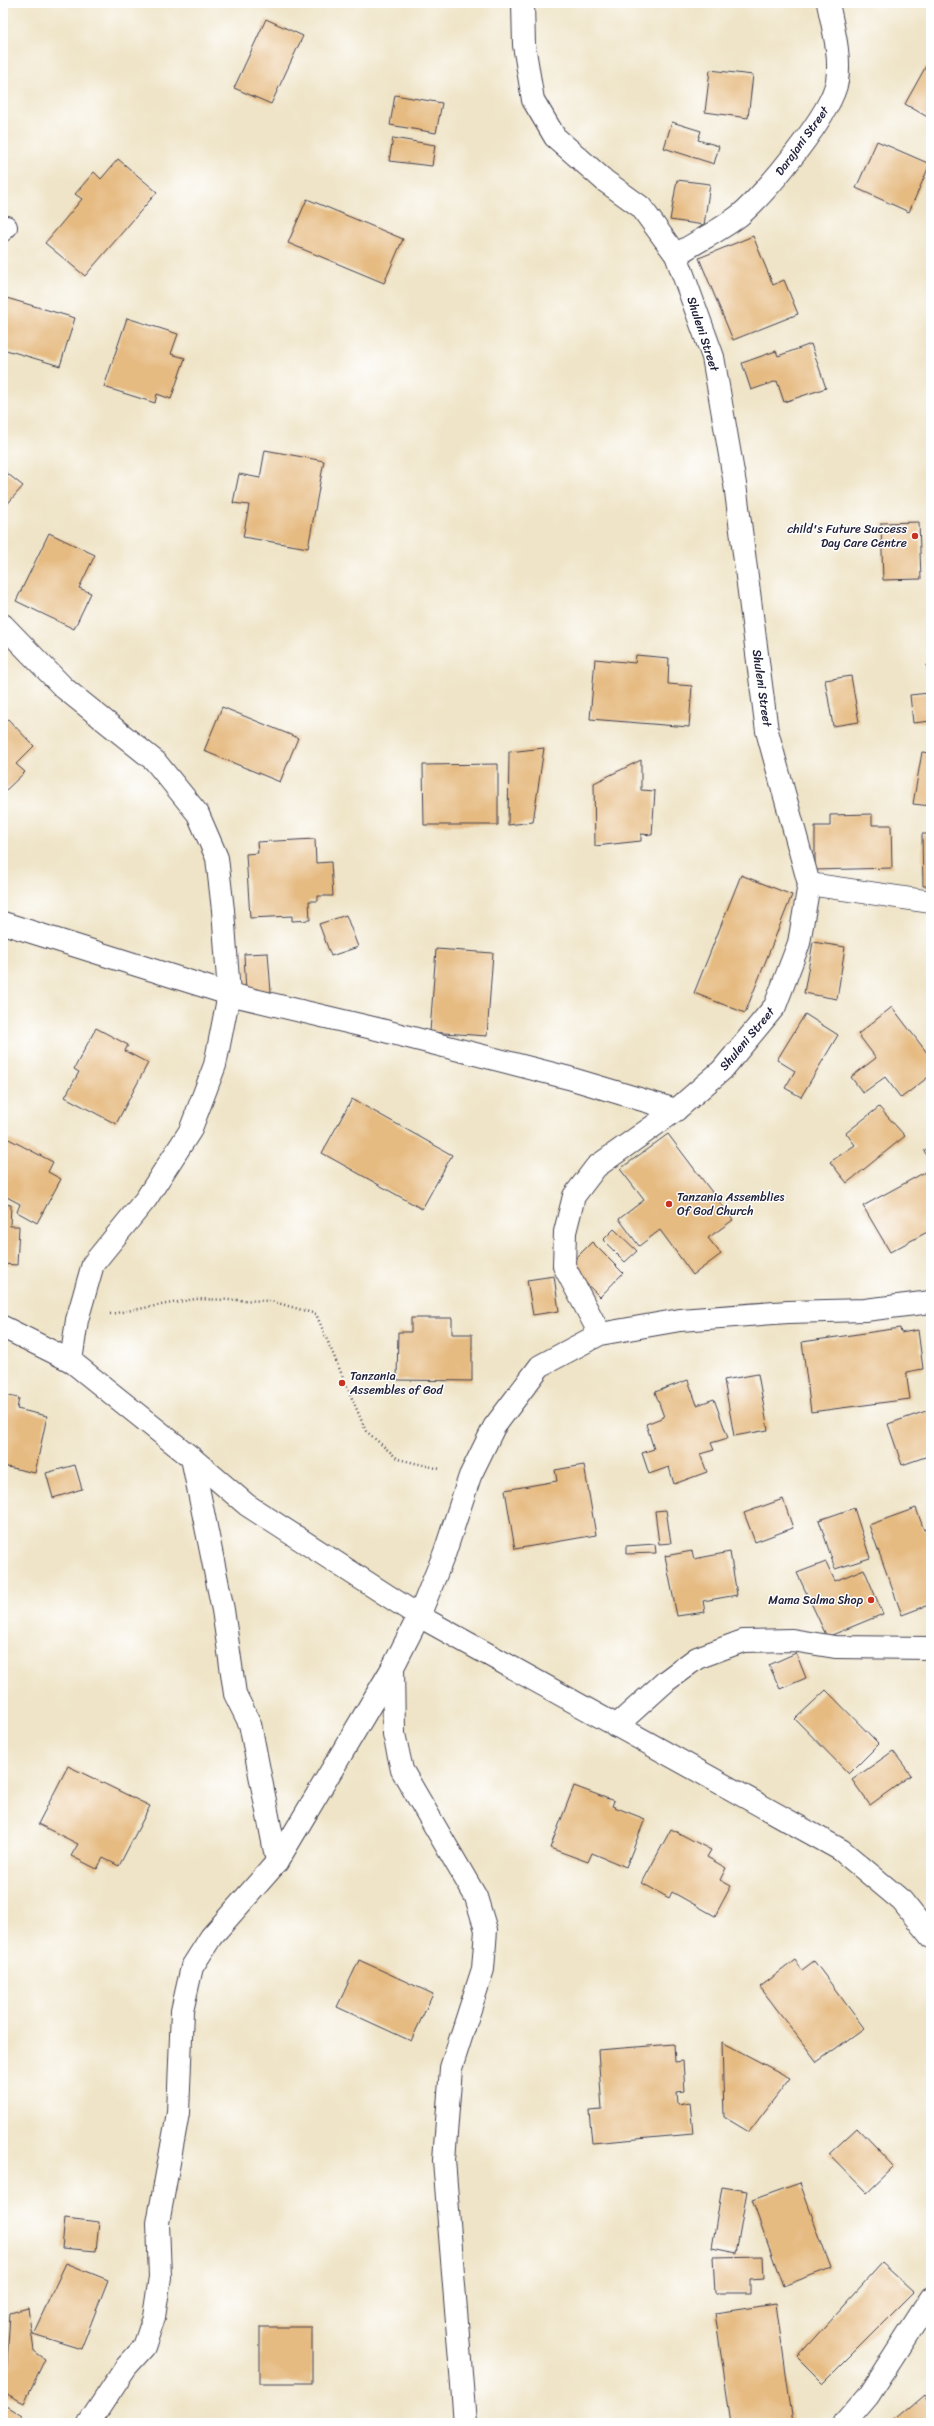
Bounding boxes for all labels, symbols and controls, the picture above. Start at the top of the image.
street label: Darajani Street [769,101,836,180]
street label: Shuleni Street [681,294,726,375]
place label: child's Future Success Day Care Centre [787,518,907,554]
marker: child's Future Success Day Care Centre [910,531,920,541]
street label: Shuleni Street [746,648,778,729]
street label: Shuleni Street [714,1001,781,1076]
place label: Tanzania Assemblies Of God Church [677,1186,785,1222]
marker: Tanzania Assemblies Of God Church [664,1199,674,1209]
place label: Tanzania Assembles of God [349,1365,443,1401]
marker: Tanzania Assembles of God [337,1378,347,1388]
place label: Mama Salma Shop [768,1589,864,1611]
marker: Mama Salma Shop [866,1595,876,1605]

